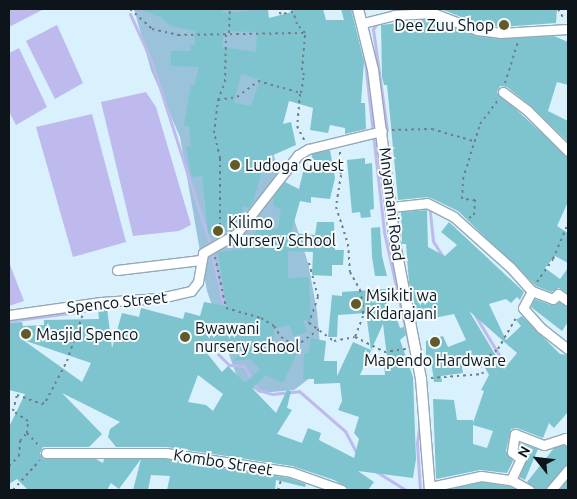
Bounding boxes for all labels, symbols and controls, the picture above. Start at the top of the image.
place label: Dee Zuu Shop [394,15,494,35]
marker: Dee Zuu Shop [498,19,510,31]
street label: Mnyamani Road [375,146,409,262]
place label: Ludoga Guest [245,155,344,175]
marker: Ludoga Guest [229,159,241,171]
place label: Kilimo Nursery School [228,212,336,250]
marker: Kilimo Nursery School [212,225,224,237]
place label: Msikiti wa Kidarajani [366,285,437,323]
street label: Spenco Street [66,287,168,317]
marker: Msikiti wa Kidarajani [350,298,362,310]
place label: Bwawani nursery school [195,318,299,356]
place label: Masjid Spenco [36,324,138,344]
marker: Masjid Spenco [20,328,32,340]
marker: Bwawani nursery school [179,331,191,343]
marker: Mapendo Hardware [429,336,441,348]
place label: Mapendo Hardware [364,350,506,370]
north arrow [512,434,562,484]
text: N [514,443,533,460]
street label: Kombo Street [172,445,274,479]

